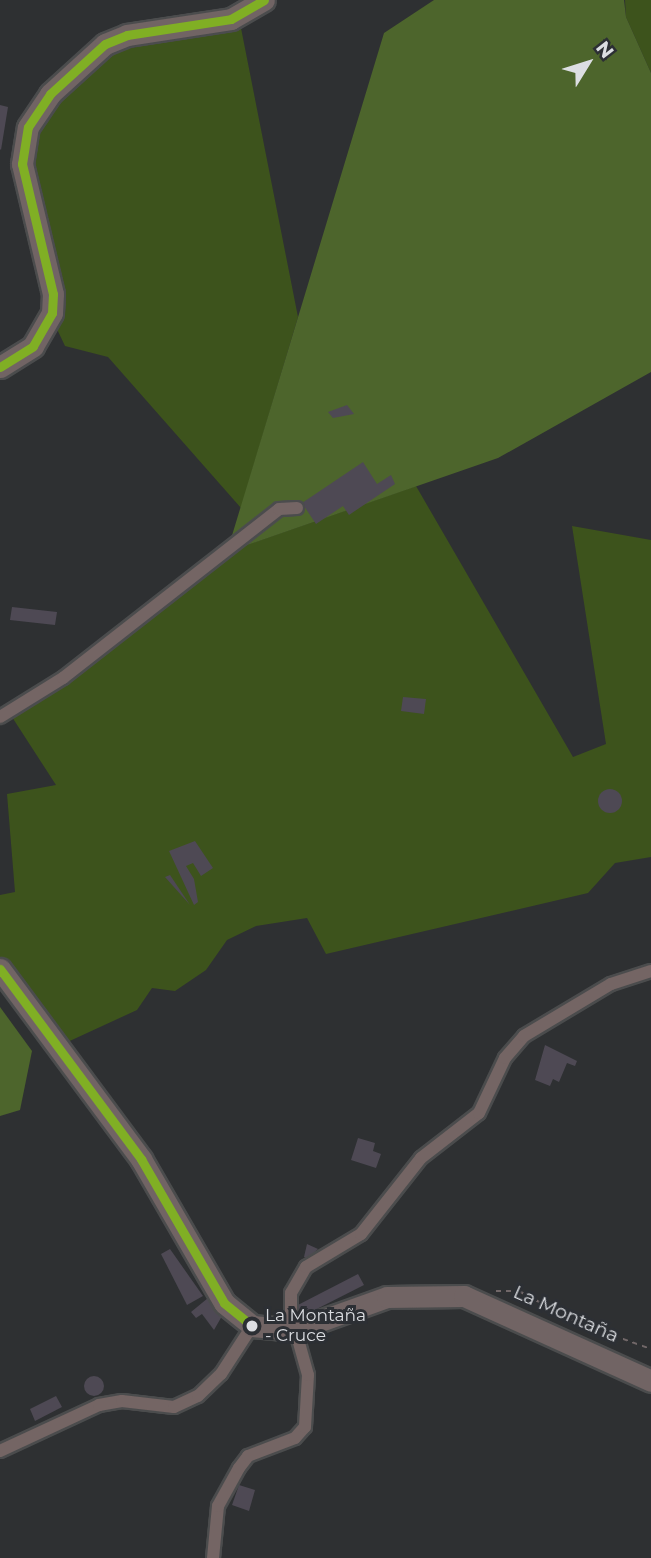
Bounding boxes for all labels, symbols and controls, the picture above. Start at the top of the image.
north arrow [553,28,623,98]
text: N [591,37,619,63]
street label: La Montaña [510,1281,622,1347]
place label: La Montaña - Cruce [265,1306,366,1346]
marker: La Montaña - Cruce [245,1319,259,1333]

